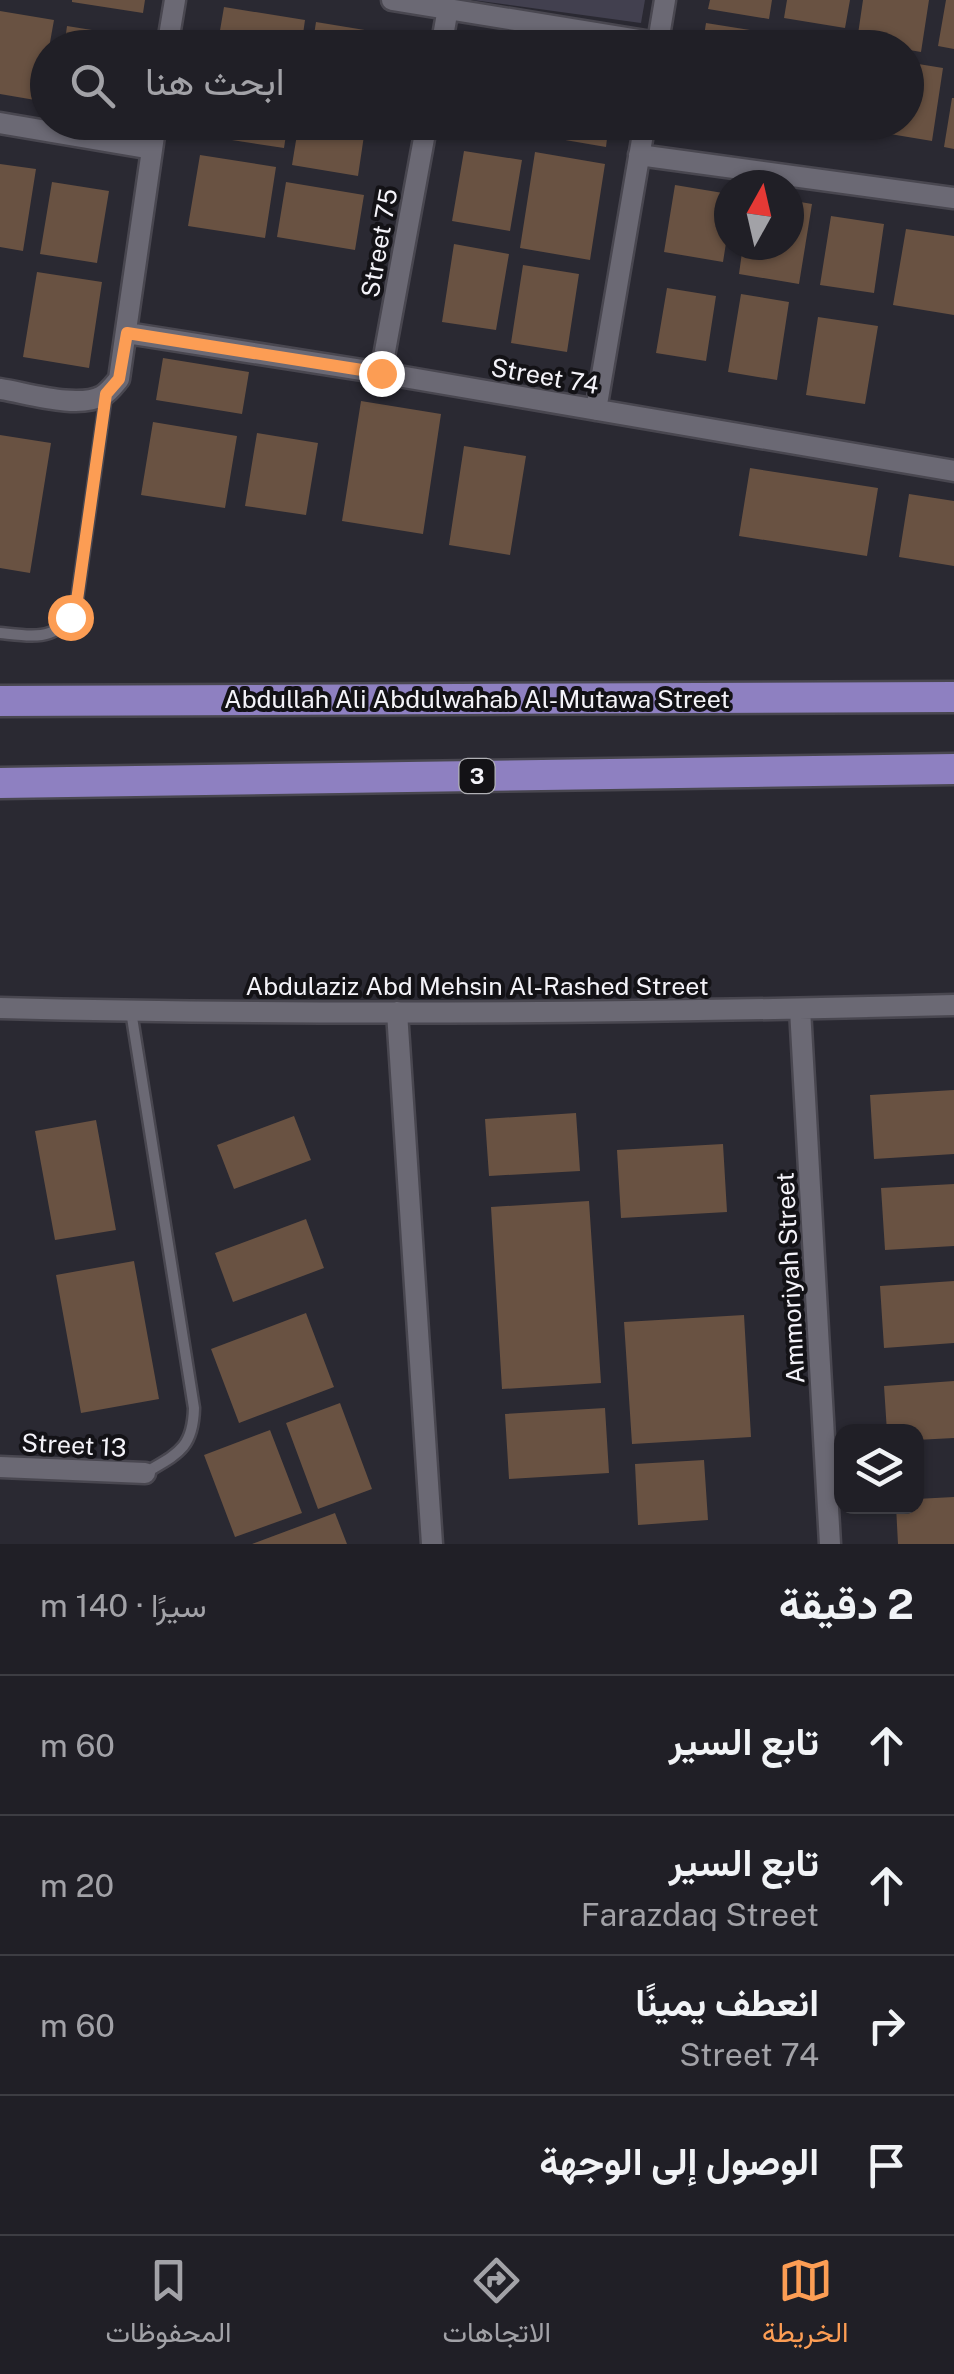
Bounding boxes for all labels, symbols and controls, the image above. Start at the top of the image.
search box [30,30,924,140]
icon: search [65,58,120,113]
text: ابحث هنا [145,59,285,104]
north arrow [714,170,804,260]
street label: Street 75 [355,186,403,300]
route end [359,351,405,397]
street label: Street 74 [489,352,601,400]
route start [48,595,94,641]
street label: Abdullah Ali Abdulwahab Al-Mutawa Street [224,684,730,714]
road number: 3 [460,759,494,793]
street label: Abdulaziz Abd Mehsin Al-Rashed Street [245,971,709,1001]
street label: Ammoriyah Street [769,1172,811,1384]
map controls [834,1424,924,1514]
button: layers [834,1424,924,1514]
street label: Street 13 [21,1427,127,1463]
text: 2 دقيقة [779,1579,914,1628]
text: سيرًا · 140 m [40,1587,206,1624]
icon: ahead [859,1718,914,1773]
text: تابع السير [669,1719,819,1764]
text: 60 m [40,1727,115,1764]
text: تابع السير [669,1840,819,1885]
icon: ahead [859,1858,914,1913]
text: 20 m [40,1867,114,1904]
text: Farazdaq Street [581,1896,819,1933]
text: انعطف يمينًا [635,1980,819,2025]
icon: right [859,1998,914,2053]
text: 60 m [40,2007,115,2044]
text: Street 74 [679,2036,819,2073]
icon: arrive [859,2138,914,2193]
text: الوصول إلى الوجهة [539,2139,819,2184]
tab: المحفوظات [105,2253,232,2357]
tab: الاتجاهات [442,2253,551,2357]
tab: الخريطة [762,2253,849,2357]

